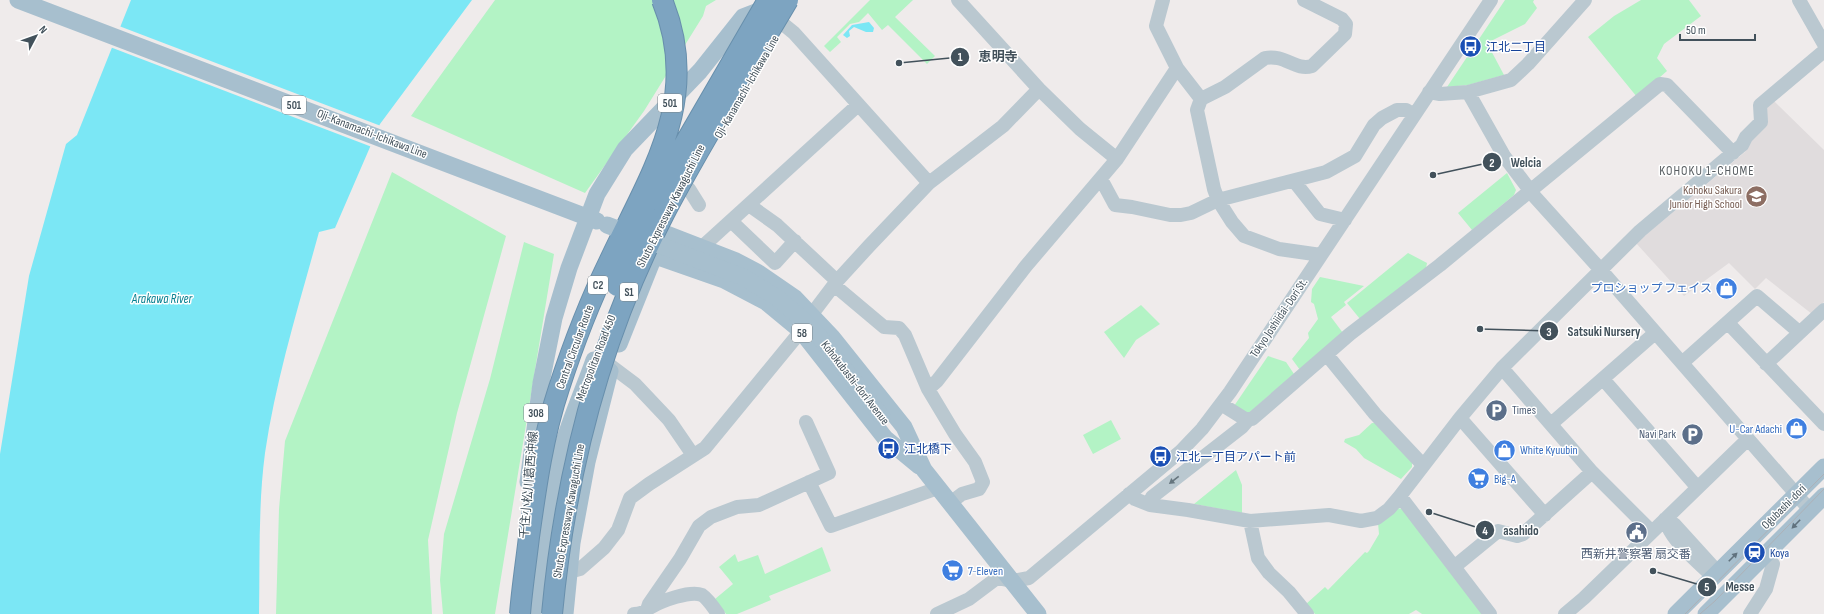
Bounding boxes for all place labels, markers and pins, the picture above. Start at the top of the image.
bus stop icon: 江北二丁目 [1457,34,1483,60]
place label: 江北二丁目 [1486,40,1546,55]
callout: 恵明寺 [950,44,1025,69]
callout: Welcia [1482,150,1549,175]
place label: Kohoku Sakura Junior High School [1668,183,1742,212]
school or university icon: Kohoku Sakura Junior High School [1744,184,1770,210]
shop icon: プロショップ フェイス [1714,275,1740,301]
place label: プロショップ フェイス [1590,281,1712,296]
callout: Satsuki Nursery [1539,319,1648,344]
parking icon: Times [1483,397,1509,423]
place label: Times [1512,403,1536,418]
shop icon: U-Car Adachi [1784,416,1810,442]
parking icon: Navi Park [1679,421,1705,447]
place label: U-Car Adachi [1729,422,1782,437]
place label: Navi Park [1639,427,1676,442]
bus stop icon: 江北橋下 [876,436,902,462]
shop icon: White Kyuubin [1491,437,1517,463]
place label: 江北橋下 [904,442,952,457]
place label: White Kyuubin [1520,443,1578,458]
bus stop icon: 江北一丁目アパート前 [1148,444,1174,470]
place label: 江北一丁目アパート前 [1176,450,1296,465]
supermarket icon: Big-A [1466,466,1492,492]
place label: Big-A [1494,472,1517,487]
callout: asahido [1475,518,1547,543]
public building icon: 西新井警察署 扇交番 [1623,520,1649,546]
station icon: Koya [1742,540,1768,566]
place label: Koya [1770,546,1790,561]
place label: 西新井警察署 扇交番 [1581,547,1691,562]
supermarket icon: 7-Eleven [939,558,965,584]
place label: 7-Eleven [968,564,1003,579]
callout: Messe [1697,574,1763,599]

